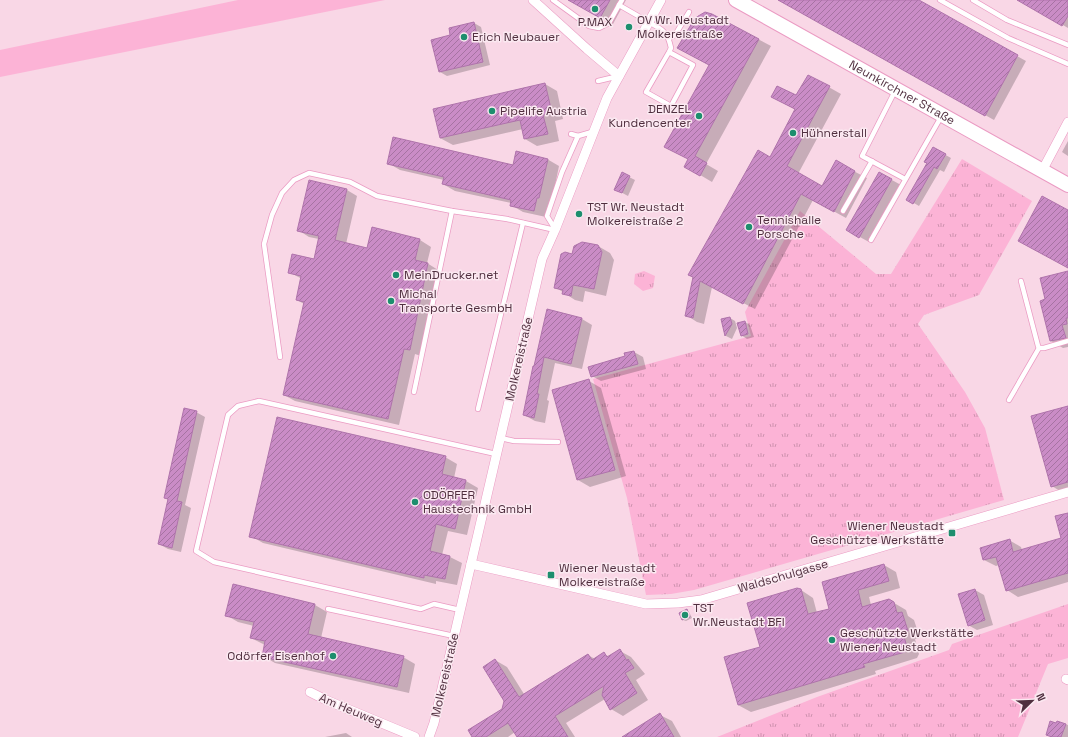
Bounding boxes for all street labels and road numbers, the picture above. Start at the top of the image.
street label: Neunkirchner Straße [846,57,958,128]
street label: Molkereistraße [502,315,536,403]
street label: Waldschulgasse [736,555,830,597]
street label: Molkereistraße [428,631,462,719]
street label: Am Heuweg [317,689,385,731]

